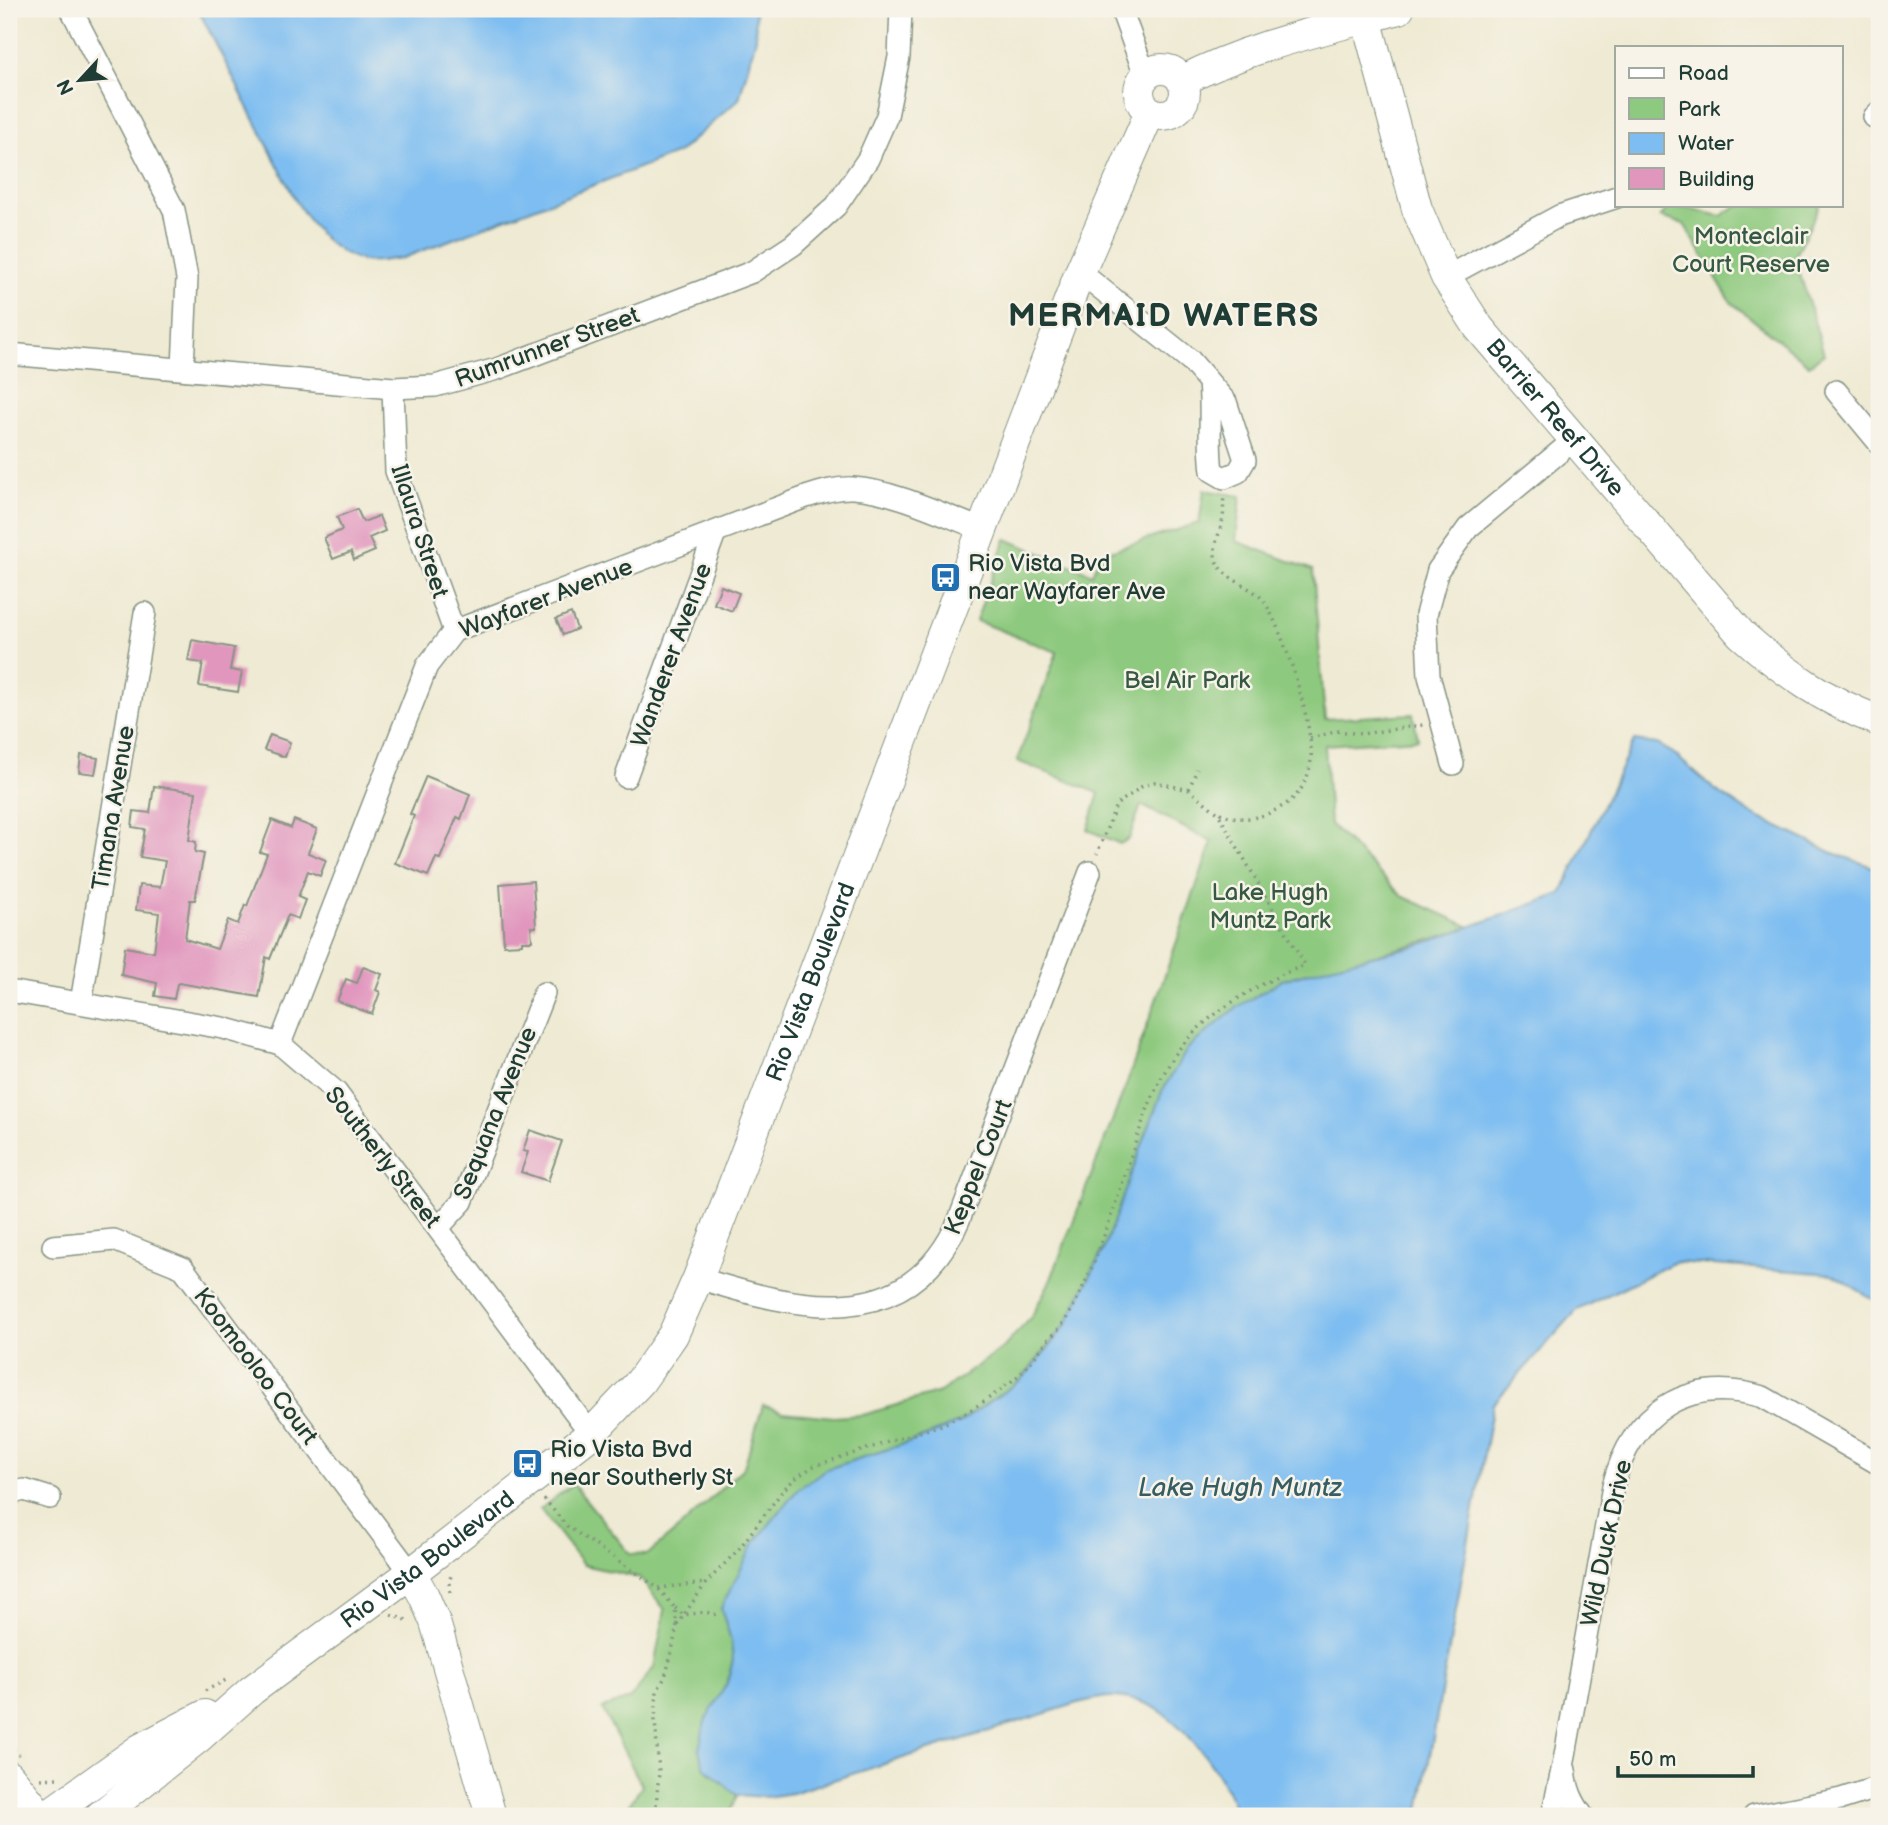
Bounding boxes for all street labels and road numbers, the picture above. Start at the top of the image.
street label: Rumrunner Street [451,300,644,394]
street label: Barrier Reef Drive [1480,333,1631,502]
street label: Illaura Street [384,461,455,602]
street label: Wayfarer Avenue [455,552,637,645]
street label: Wanderer Avenue [625,559,718,751]
street label: Timana Avenue [86,723,141,893]
street label: Rio Vista Boulevard [760,879,862,1086]
street label: Sequana Avenue [448,1023,543,1204]
street label: Southerly Street [318,1081,447,1234]
street label: Keppel Court [938,1095,1019,1239]
street label: Koomooloo Court [187,1282,324,1451]
street label: Wild Duck Drive [1575,1457,1638,1629]
street label: Rio Vista Boulevard [335,1485,520,1635]

